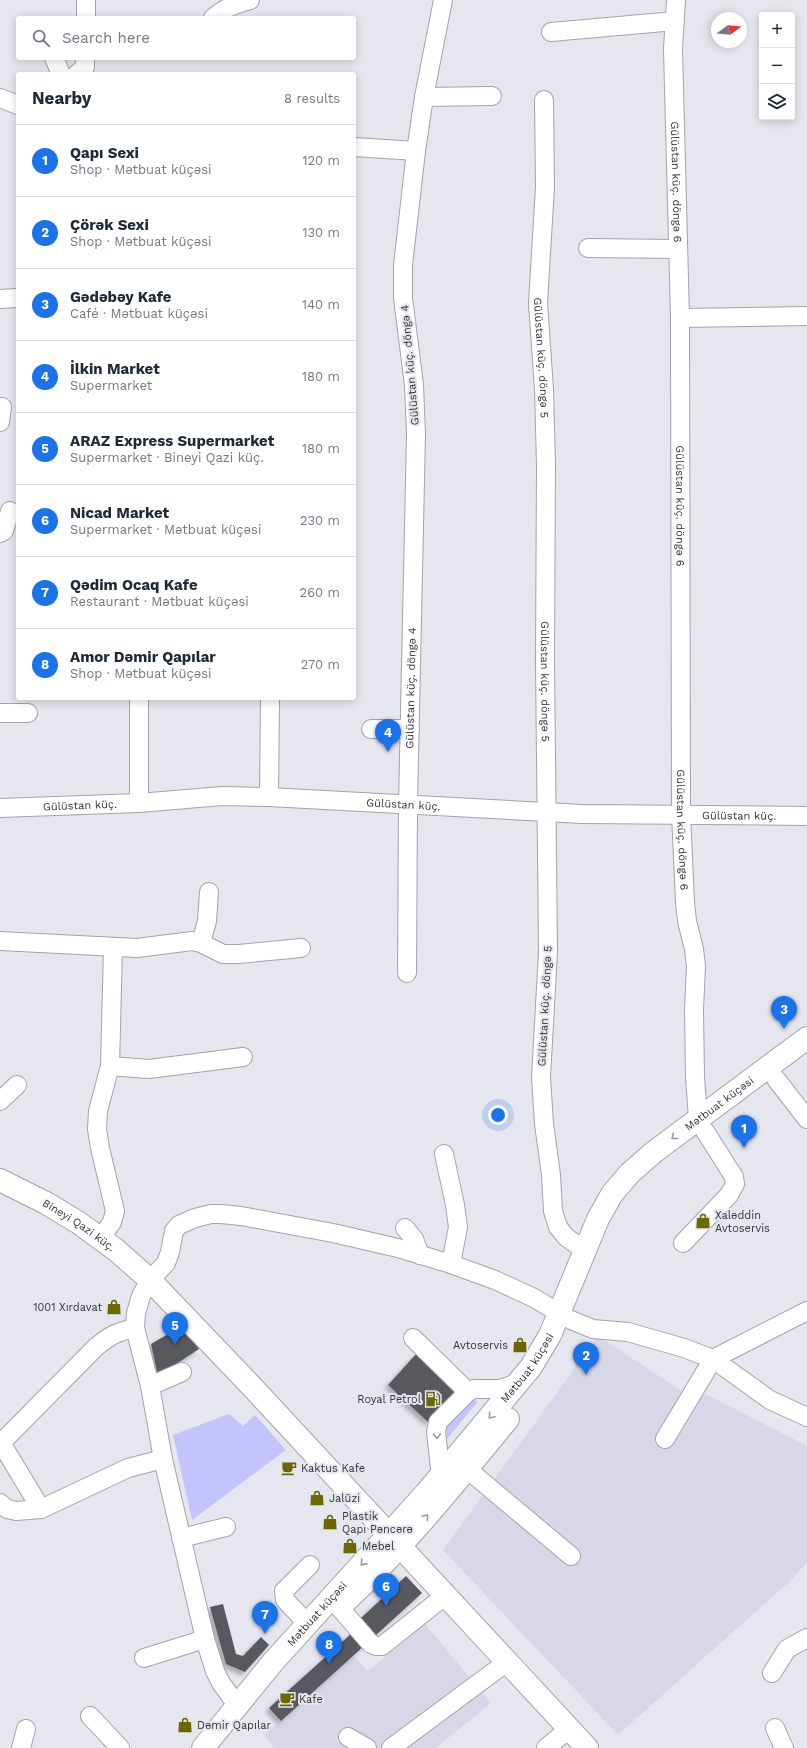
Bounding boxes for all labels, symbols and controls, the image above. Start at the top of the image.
north arrow [711,12,747,48]
map controls [759,12,795,120]
button: + [759,12,795,48]
search box [16,16,356,60]
icon: search [30,27,52,49]
text: Search here [62,29,150,47]
button: − [759,48,795,84]
button: layers [759,84,795,120]
text: Nearby [32,88,91,108]
text: 8 results [284,91,340,106]
street label: Gülüstan küç. döngə 6 [668,121,685,243]
text: Qapı Sexi [70,144,139,162]
text: 1 [42,153,48,168]
text: 120 m [302,153,340,168]
text: Shop · Mətbuat küçəsi [70,162,212,177]
text: Çörək Sexi [70,216,149,234]
text: 2 [41,225,49,240]
text: 130 m [302,225,340,240]
text: Shop · Mətbuat küçəsi [70,234,212,249]
text: Gədəbəy Kafe [70,288,172,306]
text: 3 [41,297,49,312]
text: 140 m [302,297,340,312]
street label: Gülüstan küç. döngə 5 [531,297,551,418]
street label: Gülüstan küç. döngə 4 [398,304,422,426]
text: Café · Mətbuat küçəsi [70,306,208,321]
text: İlkin Market [70,360,160,378]
text: 4 [41,369,49,384]
text: 180 m [302,369,340,384]
text: Supermarket [70,378,152,393]
text: ARAZ Express Supermarket [70,432,274,450]
text: 5 [41,441,49,456]
text: 180 m [302,441,340,456]
street label: Gülüstan küç. döngə 6 [674,445,687,567]
text: Supermarket · Bineyi Qazi küç. [70,450,264,465]
text: Nicad Market [70,504,169,522]
text: 6 [41,513,49,528]
text: 230 m [300,513,340,528]
text: Supermarket · Mətbuat küçəsi [70,522,261,537]
text: Qədim Ocaq Kafe [70,576,198,594]
text: 7 [41,585,49,600]
text: 260 m [300,585,340,600]
text: Restaurant · Mətbuat küçəsi [70,594,249,609]
street label: Gülüstan küç. döngə 5 [538,621,552,742]
street label: Gülüstan küç. döngə 4 [403,627,418,749]
text: Amor Dəmir Qapılar [70,648,216,666]
text: 8 [41,657,49,672]
text: 270 m [301,657,340,672]
text: Shop · Mətbuat küçəsi [70,666,212,681]
pin: 4 [375,719,401,752]
street label: Gülüstan küç. döngə 6 [674,769,691,891]
street label: Gülüstan küç. [366,796,441,813]
street label: Gülüstan küç. [43,797,117,813]
street label: Gülüstan küç. [702,809,776,822]
street label: Gülüstan küç. döngə 5 [535,945,555,1067]
pin: 3 [771,996,797,1029]
street label: Mətbuat küçəsi [682,1074,756,1133]
your location [488,1105,508,1125]
pin: 1 [731,1115,757,1148]
one-way arrow [672,1132,679,1139]
street label: Bineyi Qazi küç. [40,1196,118,1254]
place label: Xaləddin Avtoservis [715,1209,770,1235]
shop icon: Xaləddin Avtoservis [694,1212,712,1230]
shop icon: 1001 Xırdavat [105,1298,123,1316]
place label: 1001 Xırdavat [33,1301,102,1314]
pin: 5 [162,1312,188,1345]
street label: Mətbuat küçəsi [498,1331,556,1405]
shop icon: Avtoservis [511,1336,529,1354]
place label: Avtoservis [453,1339,508,1352]
pin: 2 [573,1342,599,1375]
fuel station icon: Royal Petrol [424,1390,442,1408]
place label: Royal Petrol [357,1393,422,1406]
one-way arrow [488,1411,495,1419]
one-way arrow [433,1433,441,1439]
cafe icon: Kaktus Kafe [280,1459,298,1477]
place label: Kaktus Kafe [301,1462,365,1475]
shop icon: Jalüzi [308,1489,326,1507]
place label: Jalüzi [329,1492,360,1505]
place label: Plastik Qapı Pəncərə [342,1510,413,1536]
shop icon: Plastik Qapı Pəncərə [321,1513,339,1531]
one-way arrow [421,1514,428,1522]
shop icon: Mebel [341,1537,359,1555]
place label: Mebel [362,1540,395,1553]
one-way arrow [360,1559,367,1566]
pin: 6 [373,1573,399,1606]
street label: Mətbuat küçəsi [284,1579,349,1649]
pin: 7 [252,1601,278,1634]
pin: 8 [316,1631,342,1664]
cafe icon: Kafe [278,1690,296,1708]
place label: Kafe [299,1693,323,1706]
shop icon: Dəmir Qapılar [176,1716,194,1734]
place label: Dəmir Qapılar [197,1719,272,1732]

